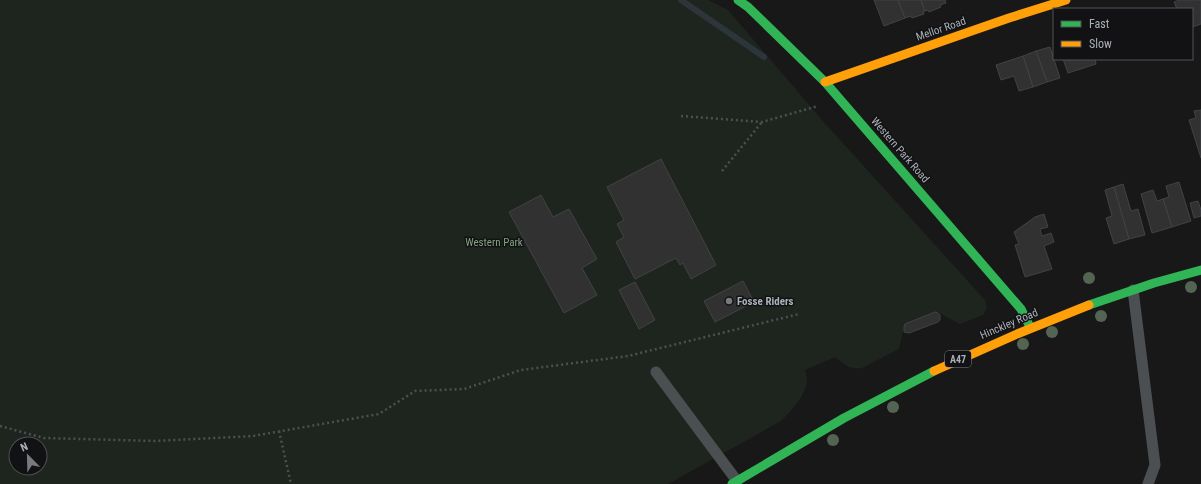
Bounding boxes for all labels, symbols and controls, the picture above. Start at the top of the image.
legend [1053,8,1193,60]
street label: Mellor Road [914,14,968,44]
text: Fast [1089,17,1110,31]
text: Slow [1089,37,1112,51]
street label: Western Park Road [868,115,932,185]
park label: Western Park [465,236,523,249]
place label: Fosse Riders [737,295,794,308]
marker: Fosse Riders [724,296,734,306]
street label: Hinckley Road [978,306,1040,342]
road number: A47 [945,351,971,367]
north arrow [8,436,48,476]
text: N [19,440,30,455]

